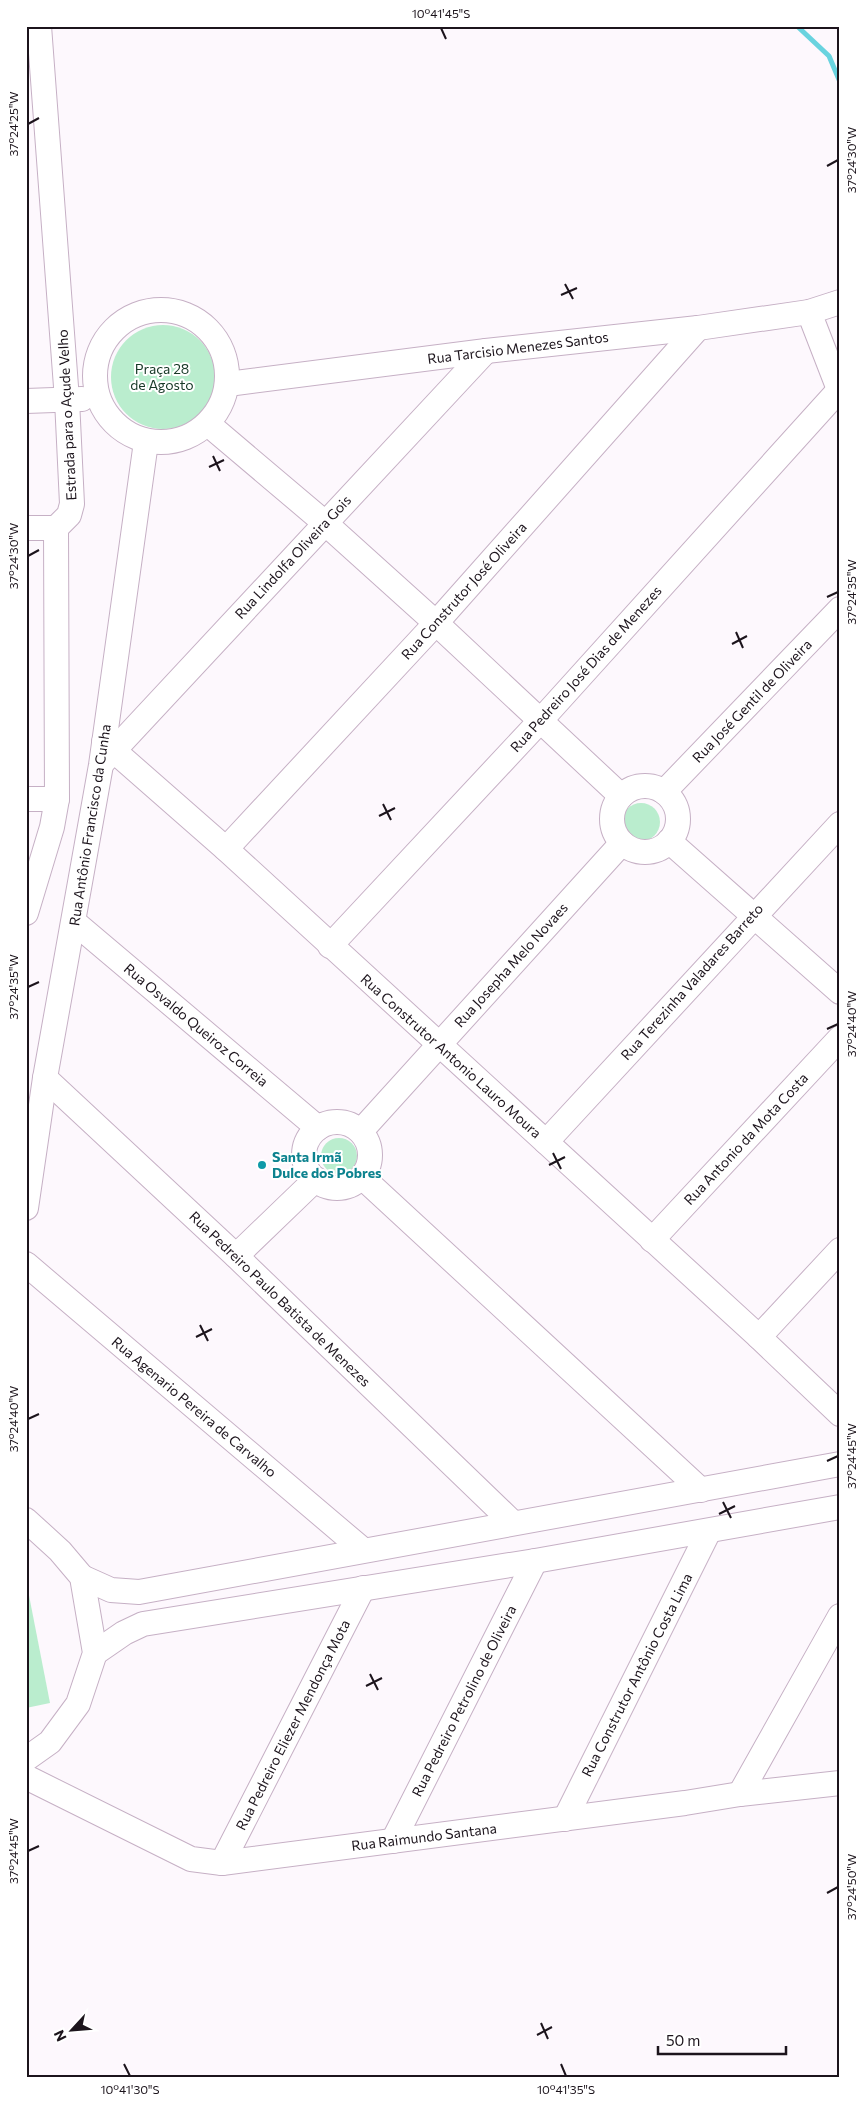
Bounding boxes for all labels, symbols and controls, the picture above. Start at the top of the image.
text: 10°41'45"S [412,6,470,20]
text: 37°24'25"W [6,91,20,157]
text: 37°24'30"W [844,127,858,193]
street label: Rua Tarcisio Menezes Santos [426,328,610,367]
street label: Estrada para o Açude Velho [54,329,79,501]
park label: Praça 28 de Agosto [130,360,194,393]
street label: Rua Lindolfa Oliveira Gois [231,491,354,622]
street label: Rua Construtor José Oliveira [397,519,530,663]
text: 37°24'30"W [6,523,20,589]
text: 37°24'35"W [844,559,858,625]
street label: Rua Pedreiro José Dias de Menezes [506,582,665,755]
street label: Rua José Gentil de Oliveira [688,636,815,766]
street label: Rua Antônio Francisco da Cunha [65,723,114,927]
street label: Rua Josepha Melo Novaes [450,899,571,1030]
street label: Rua Terezinha Valadares Barreto [617,900,766,1063]
text: 37°24'35"W [6,954,20,1020]
street label: Rua Osvaldo Queiroz Correia [121,959,272,1090]
street label: Rua Construtor Antonio Lauro Moura [358,970,545,1141]
text: 37°24'40"W [844,991,858,1057]
street label: Rua Antonio da Mota Costa [680,1069,811,1208]
place label: Santa Irmã Dulce dos Pobres [272,1148,382,1181]
marker: Santa Irmã Dulce dos Pobres [256,1159,268,1171]
street label: Rua Pedreiro Paulo Batista de Menezes [186,1207,374,1390]
street label: Rua Agenario Pereira de Carvalho [109,1333,280,1480]
text: 37°24'40"W [6,1386,20,1452]
text: 37°24'45"W [844,1423,858,1489]
street label: Rua Construtor Antônio Costa Lima [578,1570,695,1779]
street label: Rua Pedreiro Petrolino de Oliveira [408,1602,519,1799]
street label: Rua Pedreiro Eliezer Mendonça Mota [232,1617,353,1833]
text: 37°24'45"W [6,1818,20,1884]
street label: Rua Raimundo Santana [350,1819,498,1854]
text: 37°24'50"W [844,1854,858,1920]
north arrow [48,2006,98,2056]
scale bar [658,2023,786,2055]
text: N [50,2027,70,2044]
text: 50 m [666,2031,700,2049]
text: 10°41'30"S [100,2082,160,2096]
text: 10°41'35"S [537,2082,595,2096]

